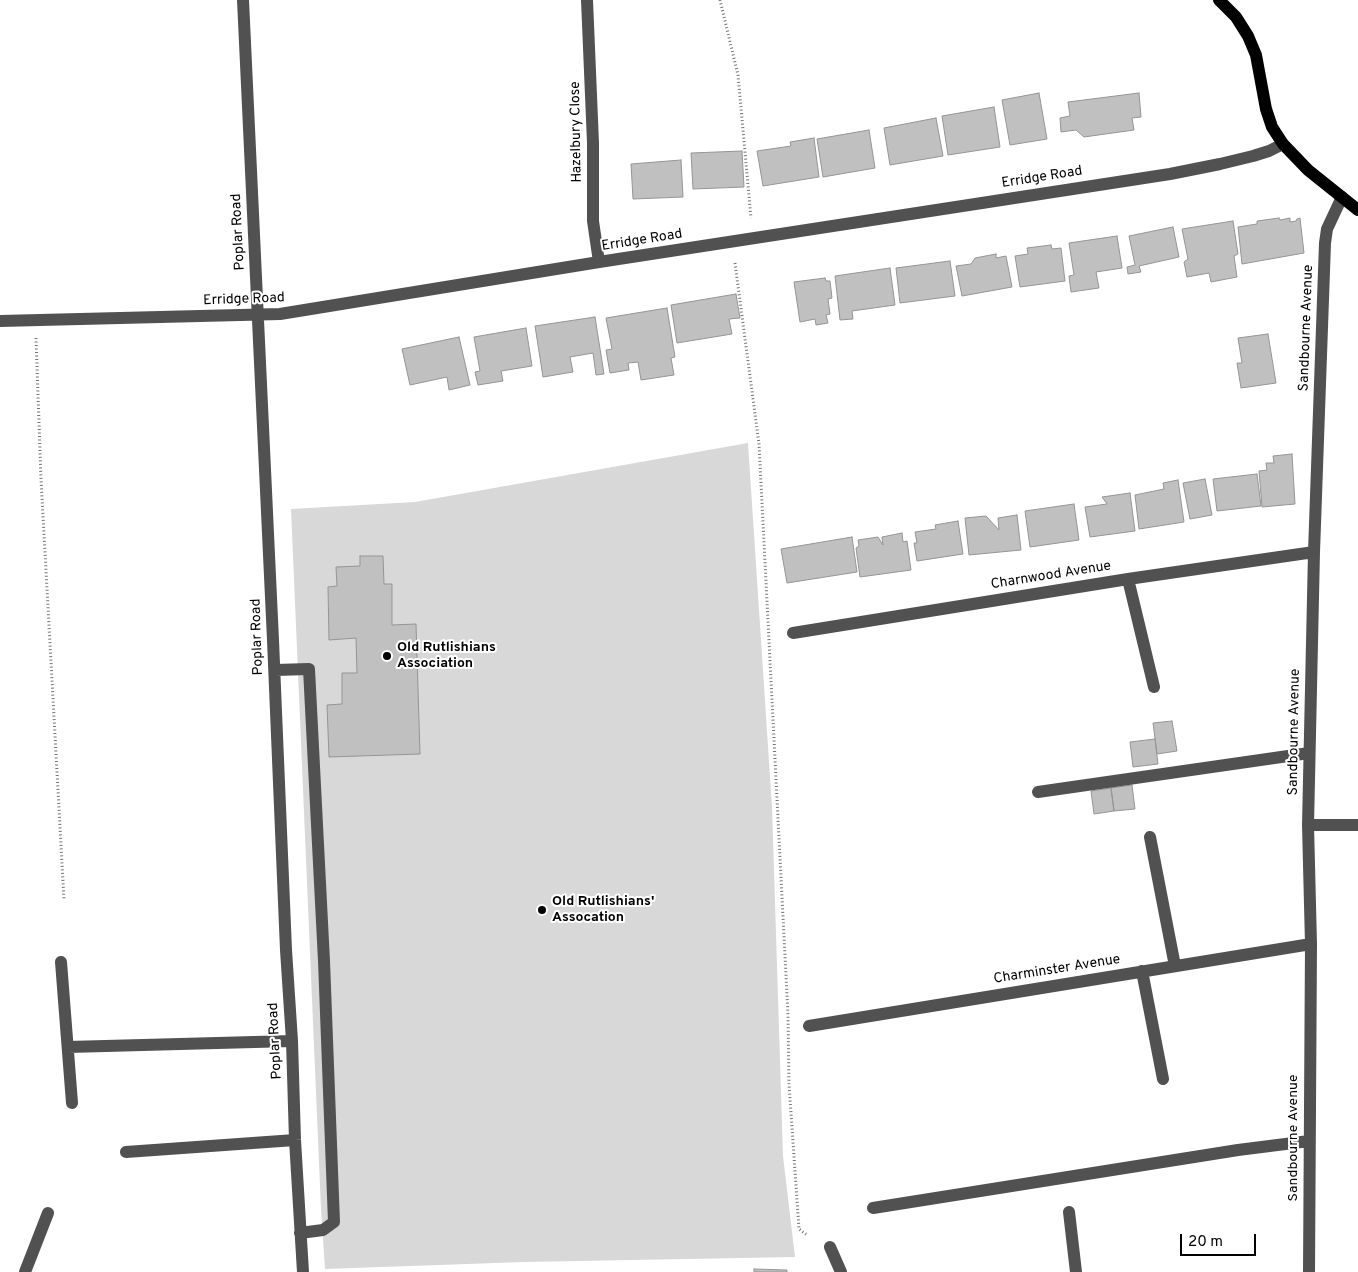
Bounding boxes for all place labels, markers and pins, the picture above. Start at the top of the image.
place label: Old Rutlishians Association [397,640,496,672]
marker: Old Rutlishians Association [381,650,393,662]
place label: Old Rutlishians' Assocation [552,894,654,926]
marker: Old Rutlishians' Assocation [536,904,548,916]

